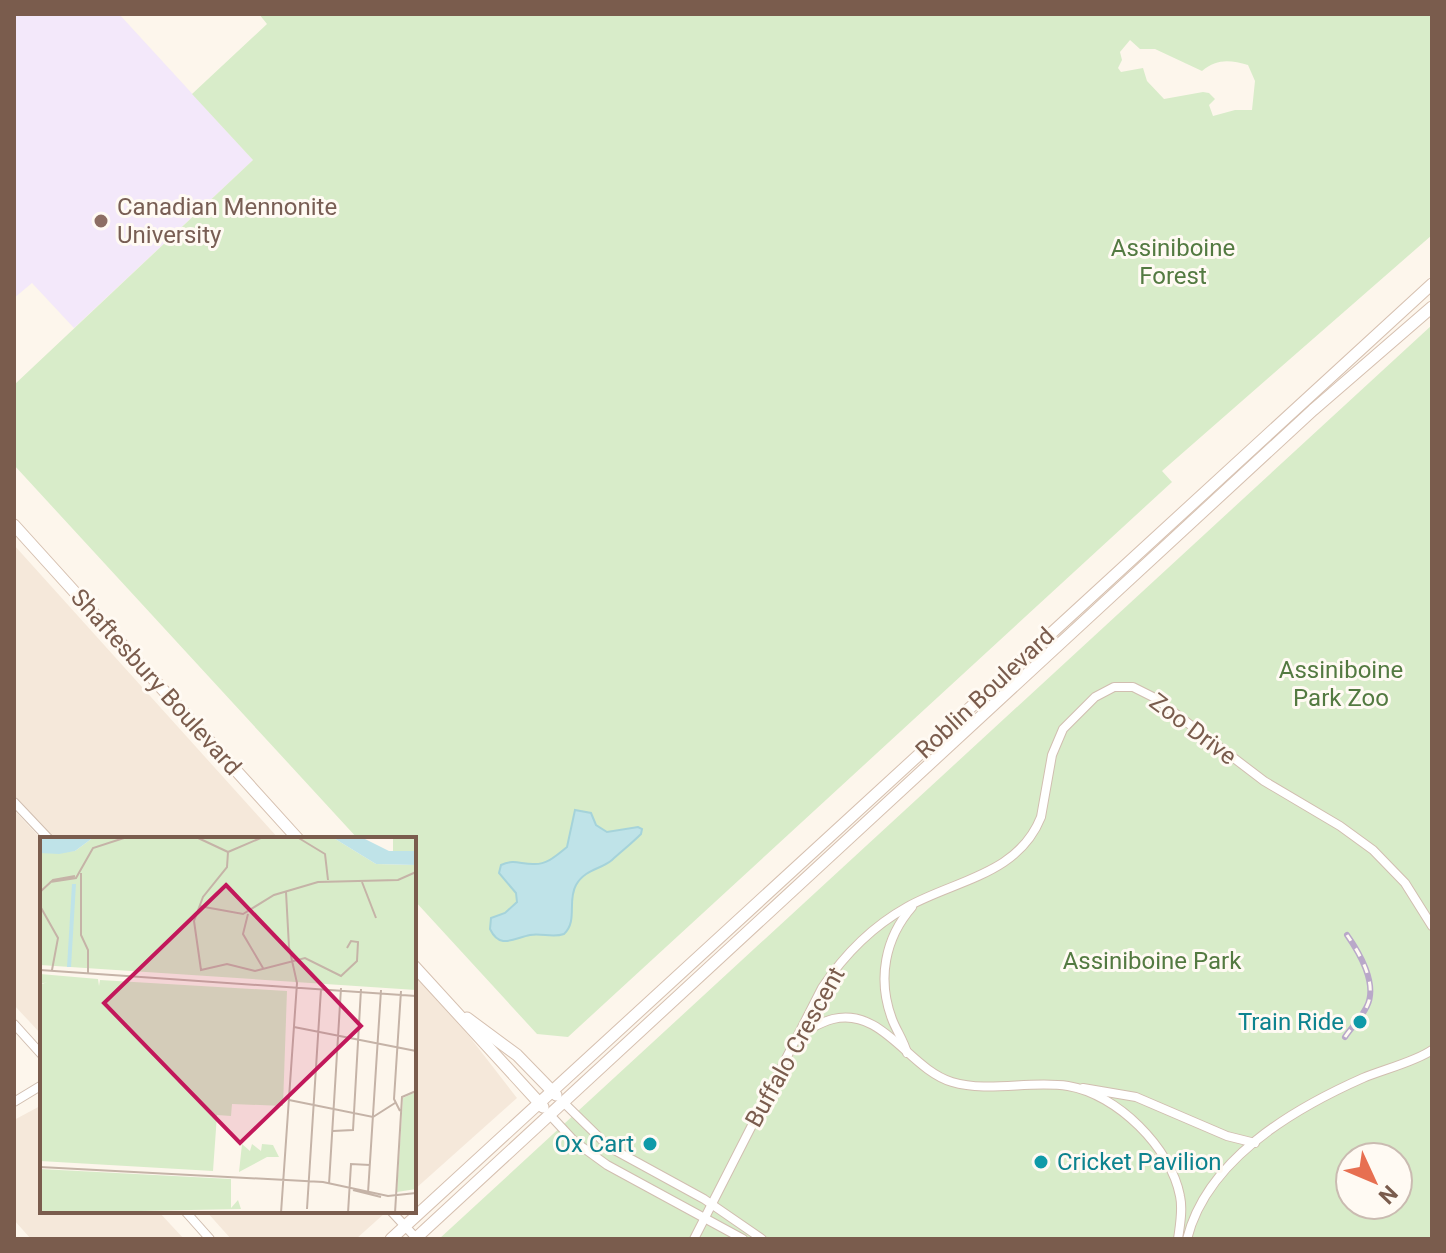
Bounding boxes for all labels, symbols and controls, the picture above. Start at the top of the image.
place label: Canadian Mennonite University [117,193,337,249]
marker: Canadian Mennonite University [92,212,110,230]
park label: Assiniboine Forest [1111,234,1235,290]
street label: Shaftesbury Boulevard [65,583,247,781]
street label: Roblin Boulevard [910,622,1060,764]
park label: Assiniboine Park Zoo [1279,656,1403,712]
street label: Zoo Drive [1144,687,1242,771]
inset map [40,837,416,1213]
park label: Assiniboine Park [1063,947,1242,975]
street label: Buffalo Crescent [739,962,851,1132]
place label: Train Ride [1238,1008,1344,1036]
marker: Train Ride [1351,1013,1369,1031]
place label: Ox Cart [554,1130,634,1158]
marker: Ox Cart [641,1135,659,1153]
north arrow [1334,1141,1414,1221]
place label: Cricket Pavilion [1057,1148,1222,1176]
marker: Cricket Pavilion [1032,1153,1050,1171]
text: N [1374,1180,1402,1209]

